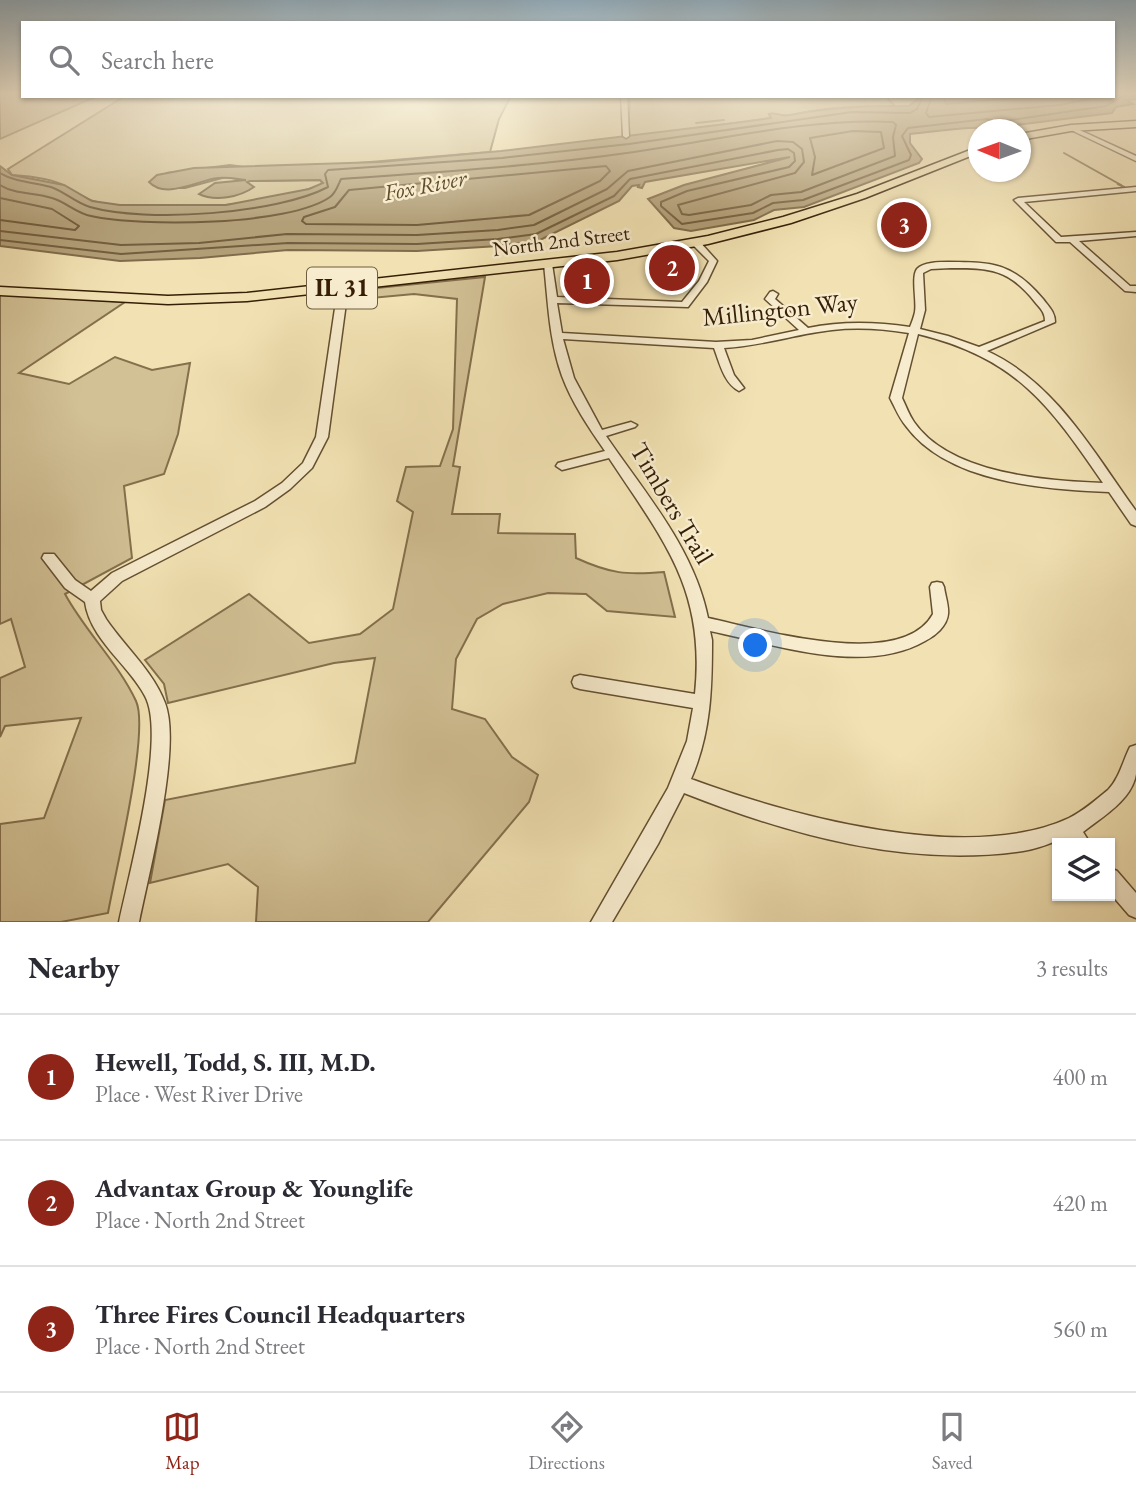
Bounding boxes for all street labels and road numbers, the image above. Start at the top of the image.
street label: North 2nd Street [491,219,631,262]
road number: IL 31 [307,268,377,309]
street label: Millington Way [700,284,860,334]
street label: Timbers Trail [622,436,722,570]

